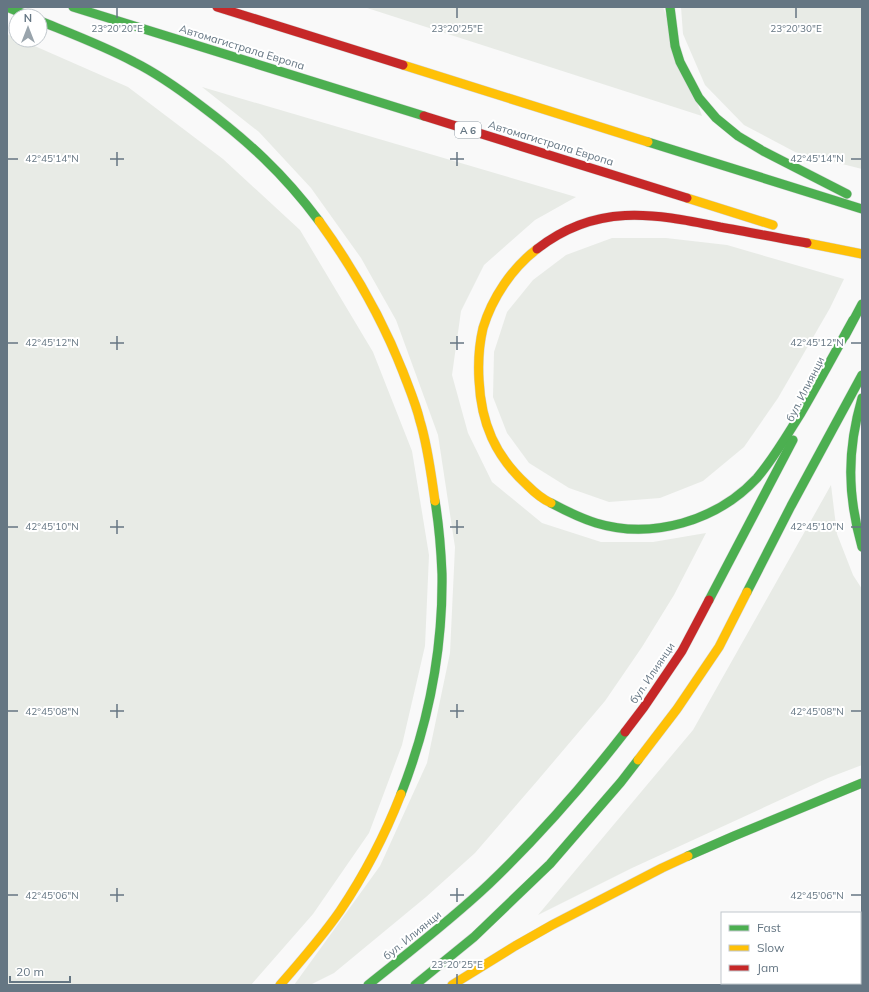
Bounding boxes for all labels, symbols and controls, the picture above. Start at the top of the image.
north arrow [8,8,48,48]
text: N [24,11,32,25]
street label: Автомагистрала Европа [178,21,306,73]
text: 23°20'20"E [91,22,143,35]
text: 23°20'25"E [431,22,483,35]
text: 23°20'30"E [770,22,822,35]
street label: Автомагистрала Европа [487,117,615,169]
road number: A 6 [455,122,481,138]
text: 42°45'14"N [25,152,79,165]
text: 42°45'14"N [790,152,844,165]
text: 42°45'12"N [25,336,79,349]
text: 42°45'12"N [790,336,844,349]
street label: бул. Илиянци [783,354,827,424]
text: 42°45'10"N [25,520,79,533]
text: 42°45'10"N [790,520,844,533]
street label: бул. Илиянци [626,640,678,706]
text: 42°45'08"N [25,705,79,718]
text: 42°45'08"N [790,705,844,718]
text: 42°45'06"N [25,889,79,902]
text: 42°45'06"N [790,889,844,902]
street label: бул. Илиянци [380,907,444,963]
legend [721,912,861,984]
text: Fast [757,920,781,935]
text: Slow [757,940,785,955]
scale bar [10,958,70,984]
text: 23°20'25"E [431,958,483,971]
text: Jam [757,960,779,975]
text: 20 m [16,964,44,979]

